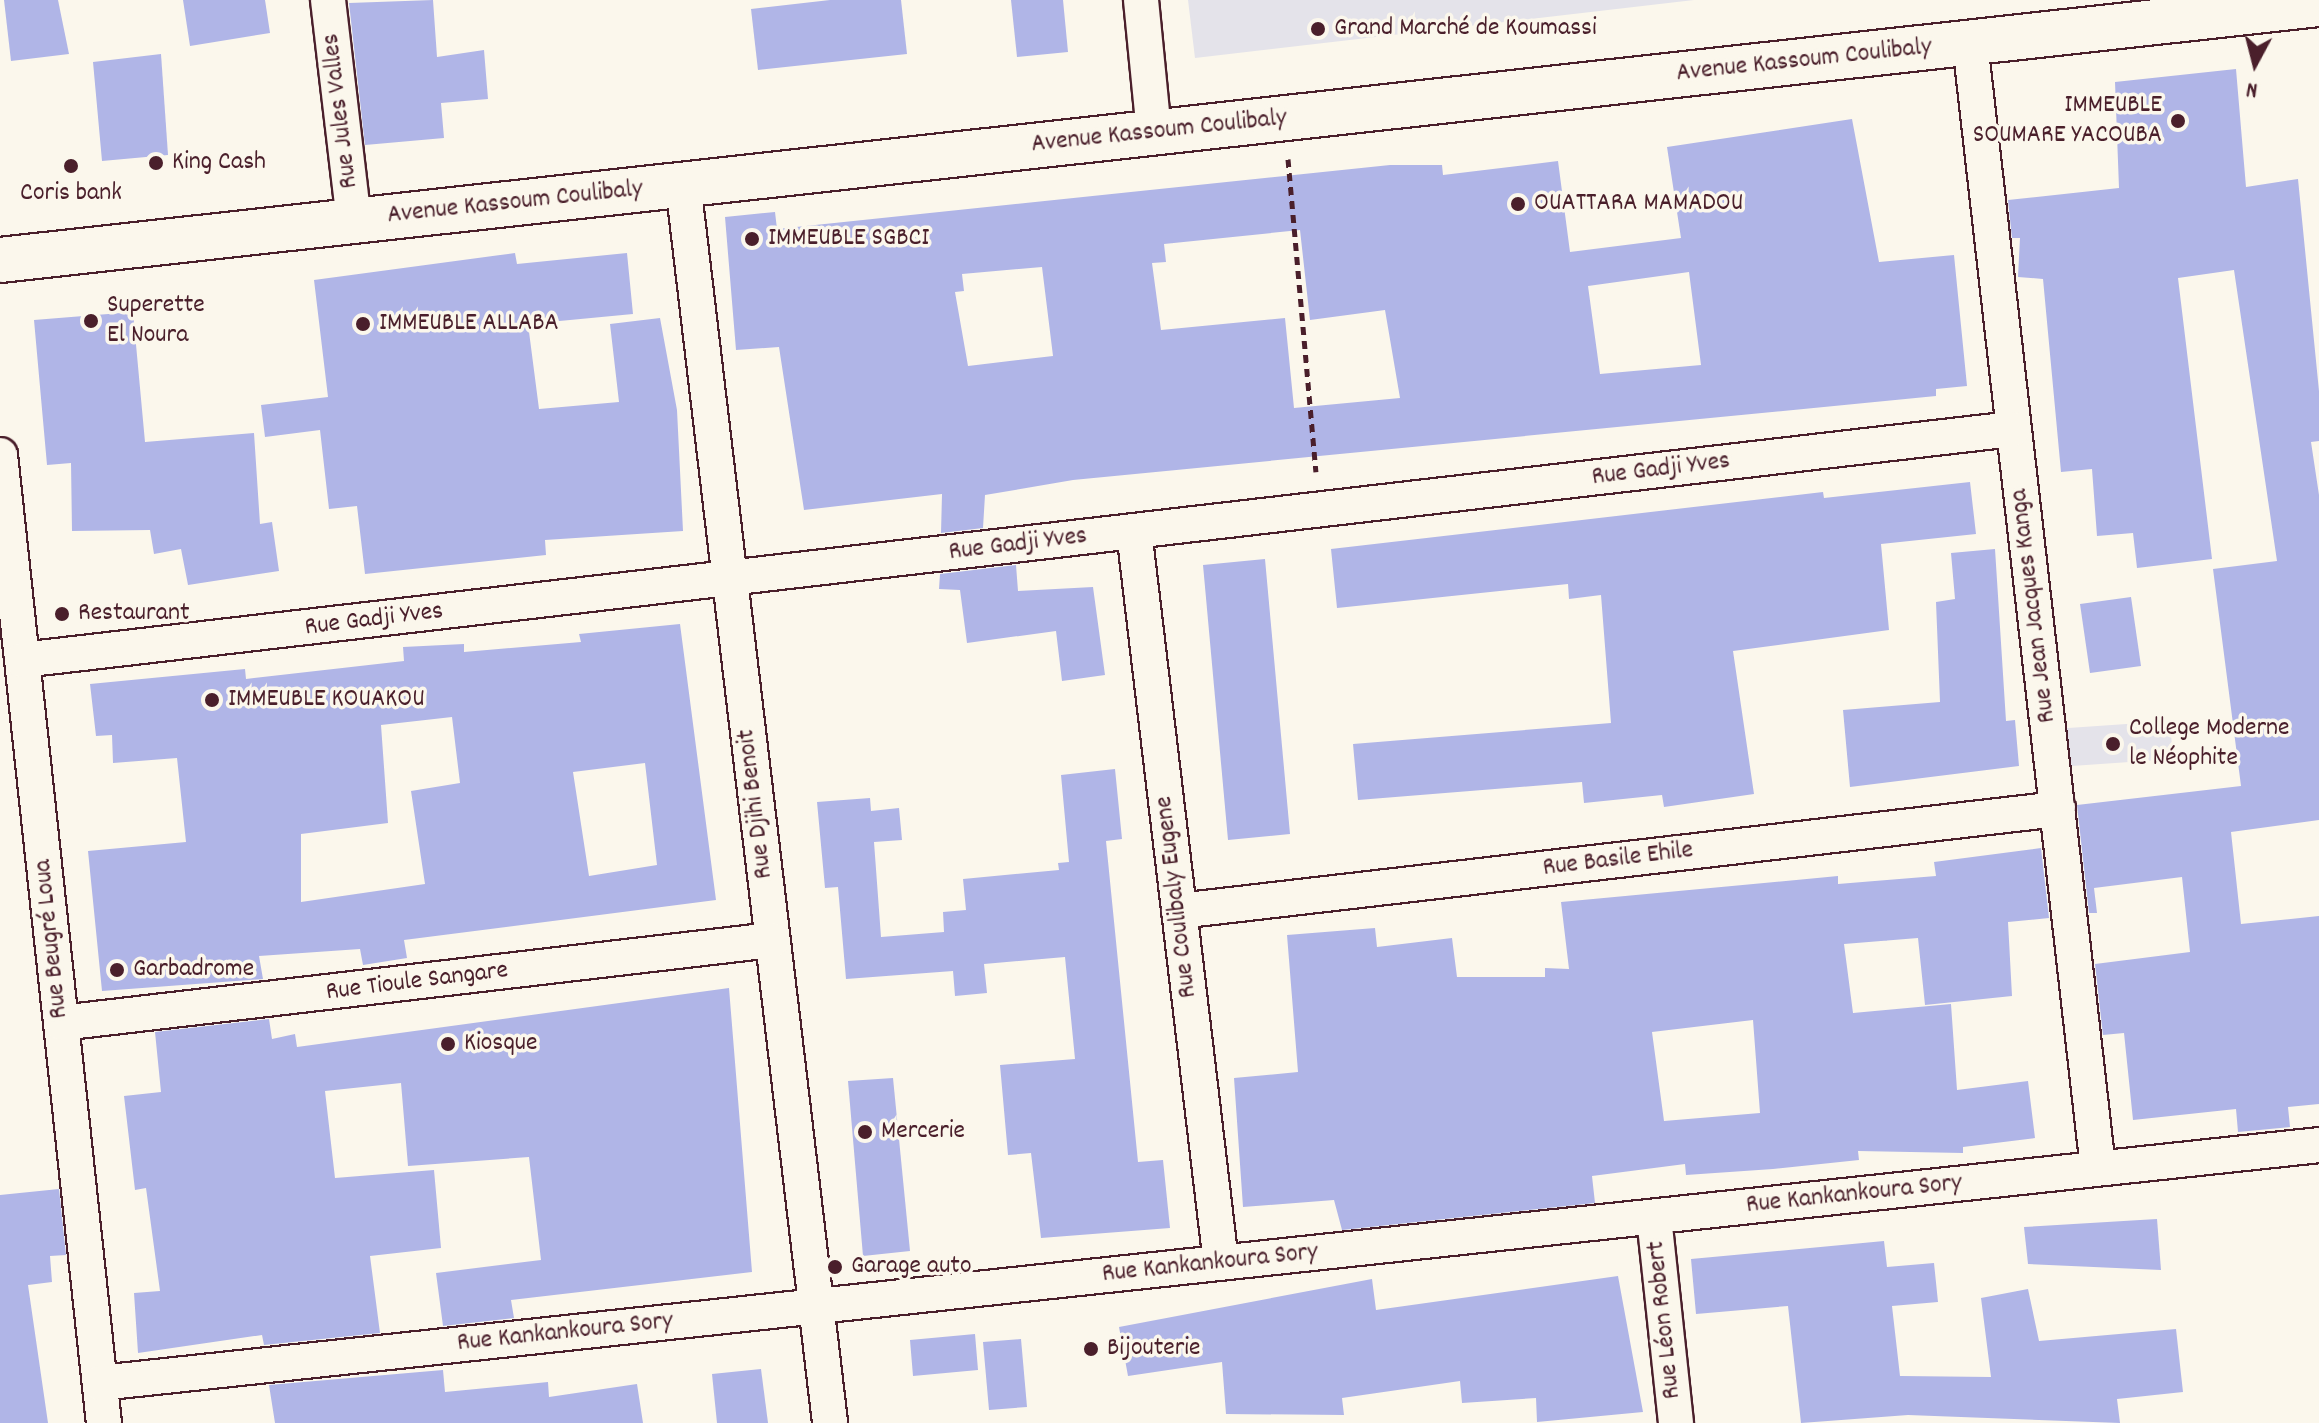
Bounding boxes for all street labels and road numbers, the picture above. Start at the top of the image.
street label: Rue Jules Valles [316,32,366,190]
street label: Avenue Kassoum Coulibaly [1675,32,1933,90]
street label: Avenue Kassoum Coulibaly [1030,103,1288,161]
street label: Avenue Kassoum Coulibaly [386,174,644,232]
street label: Rue Gadji Yves [1590,446,1732,494]
street label: Rue Jean Jacques Kanga [2004,487,2064,725]
street label: Rue Gadji Yves [947,521,1089,569]
street label: Rue Gadji Yves [303,596,445,644]
street label: Rue Djihi Benoit [731,727,781,881]
street label: Rue Coulibaly Eugene [1149,794,1205,1000]
street label: Rue Basile Ehile [1541,835,1695,885]
street label: Rue Beugré Loua [28,858,76,1020]
street label: Rue Tioule Sangare [324,955,510,1009]
street label: Rue Kankankoura Sory [1745,1168,1963,1222]
street label: Rue Kankankoura Sory [1101,1237,1319,1291]
street label: Rue Léon Robert [1641,1239,1689,1401]
street label: Rue Kankankoura Sory [456,1306,674,1360]

